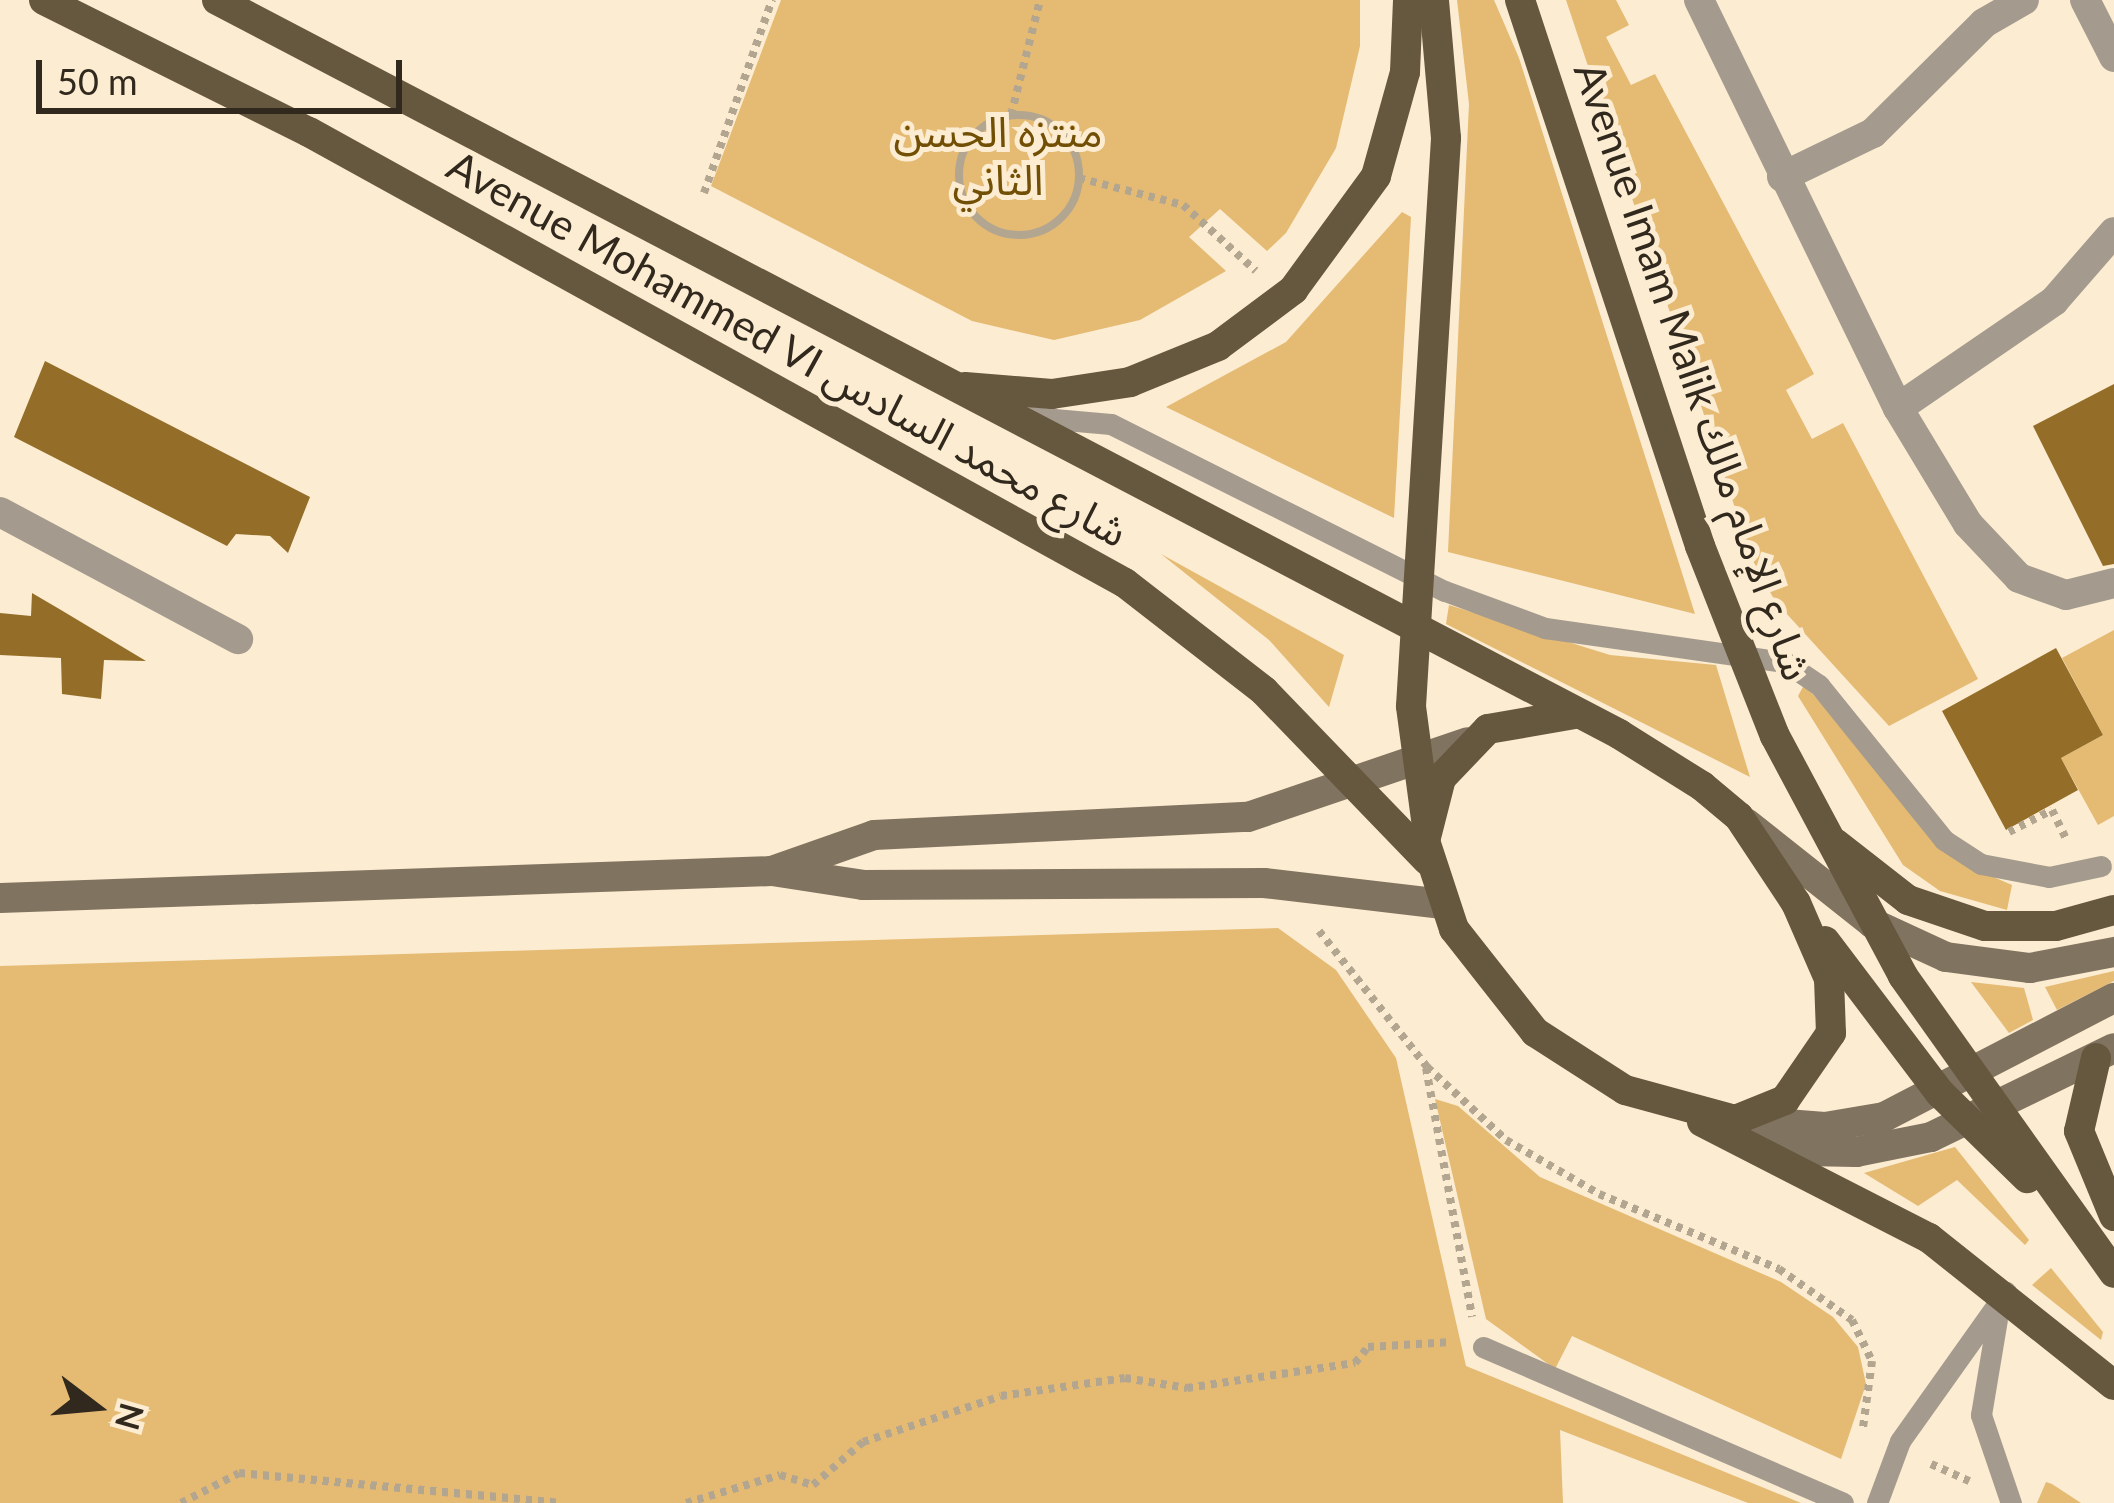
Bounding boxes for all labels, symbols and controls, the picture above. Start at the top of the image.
scale bar [42,36,408,110]
street label: Avenue Imam Malik شارع الإمام مالك [1564,56,1824,686]
text: 50 m [57,59,138,103]
park label: منتزه الحسن الثاني [894,106,1102,204]
street label: Avenue Mohammed VI شارع محمد السادس [439,139,1137,557]
north arrow [36,1347,156,1467]
text: N [108,1399,153,1435]

